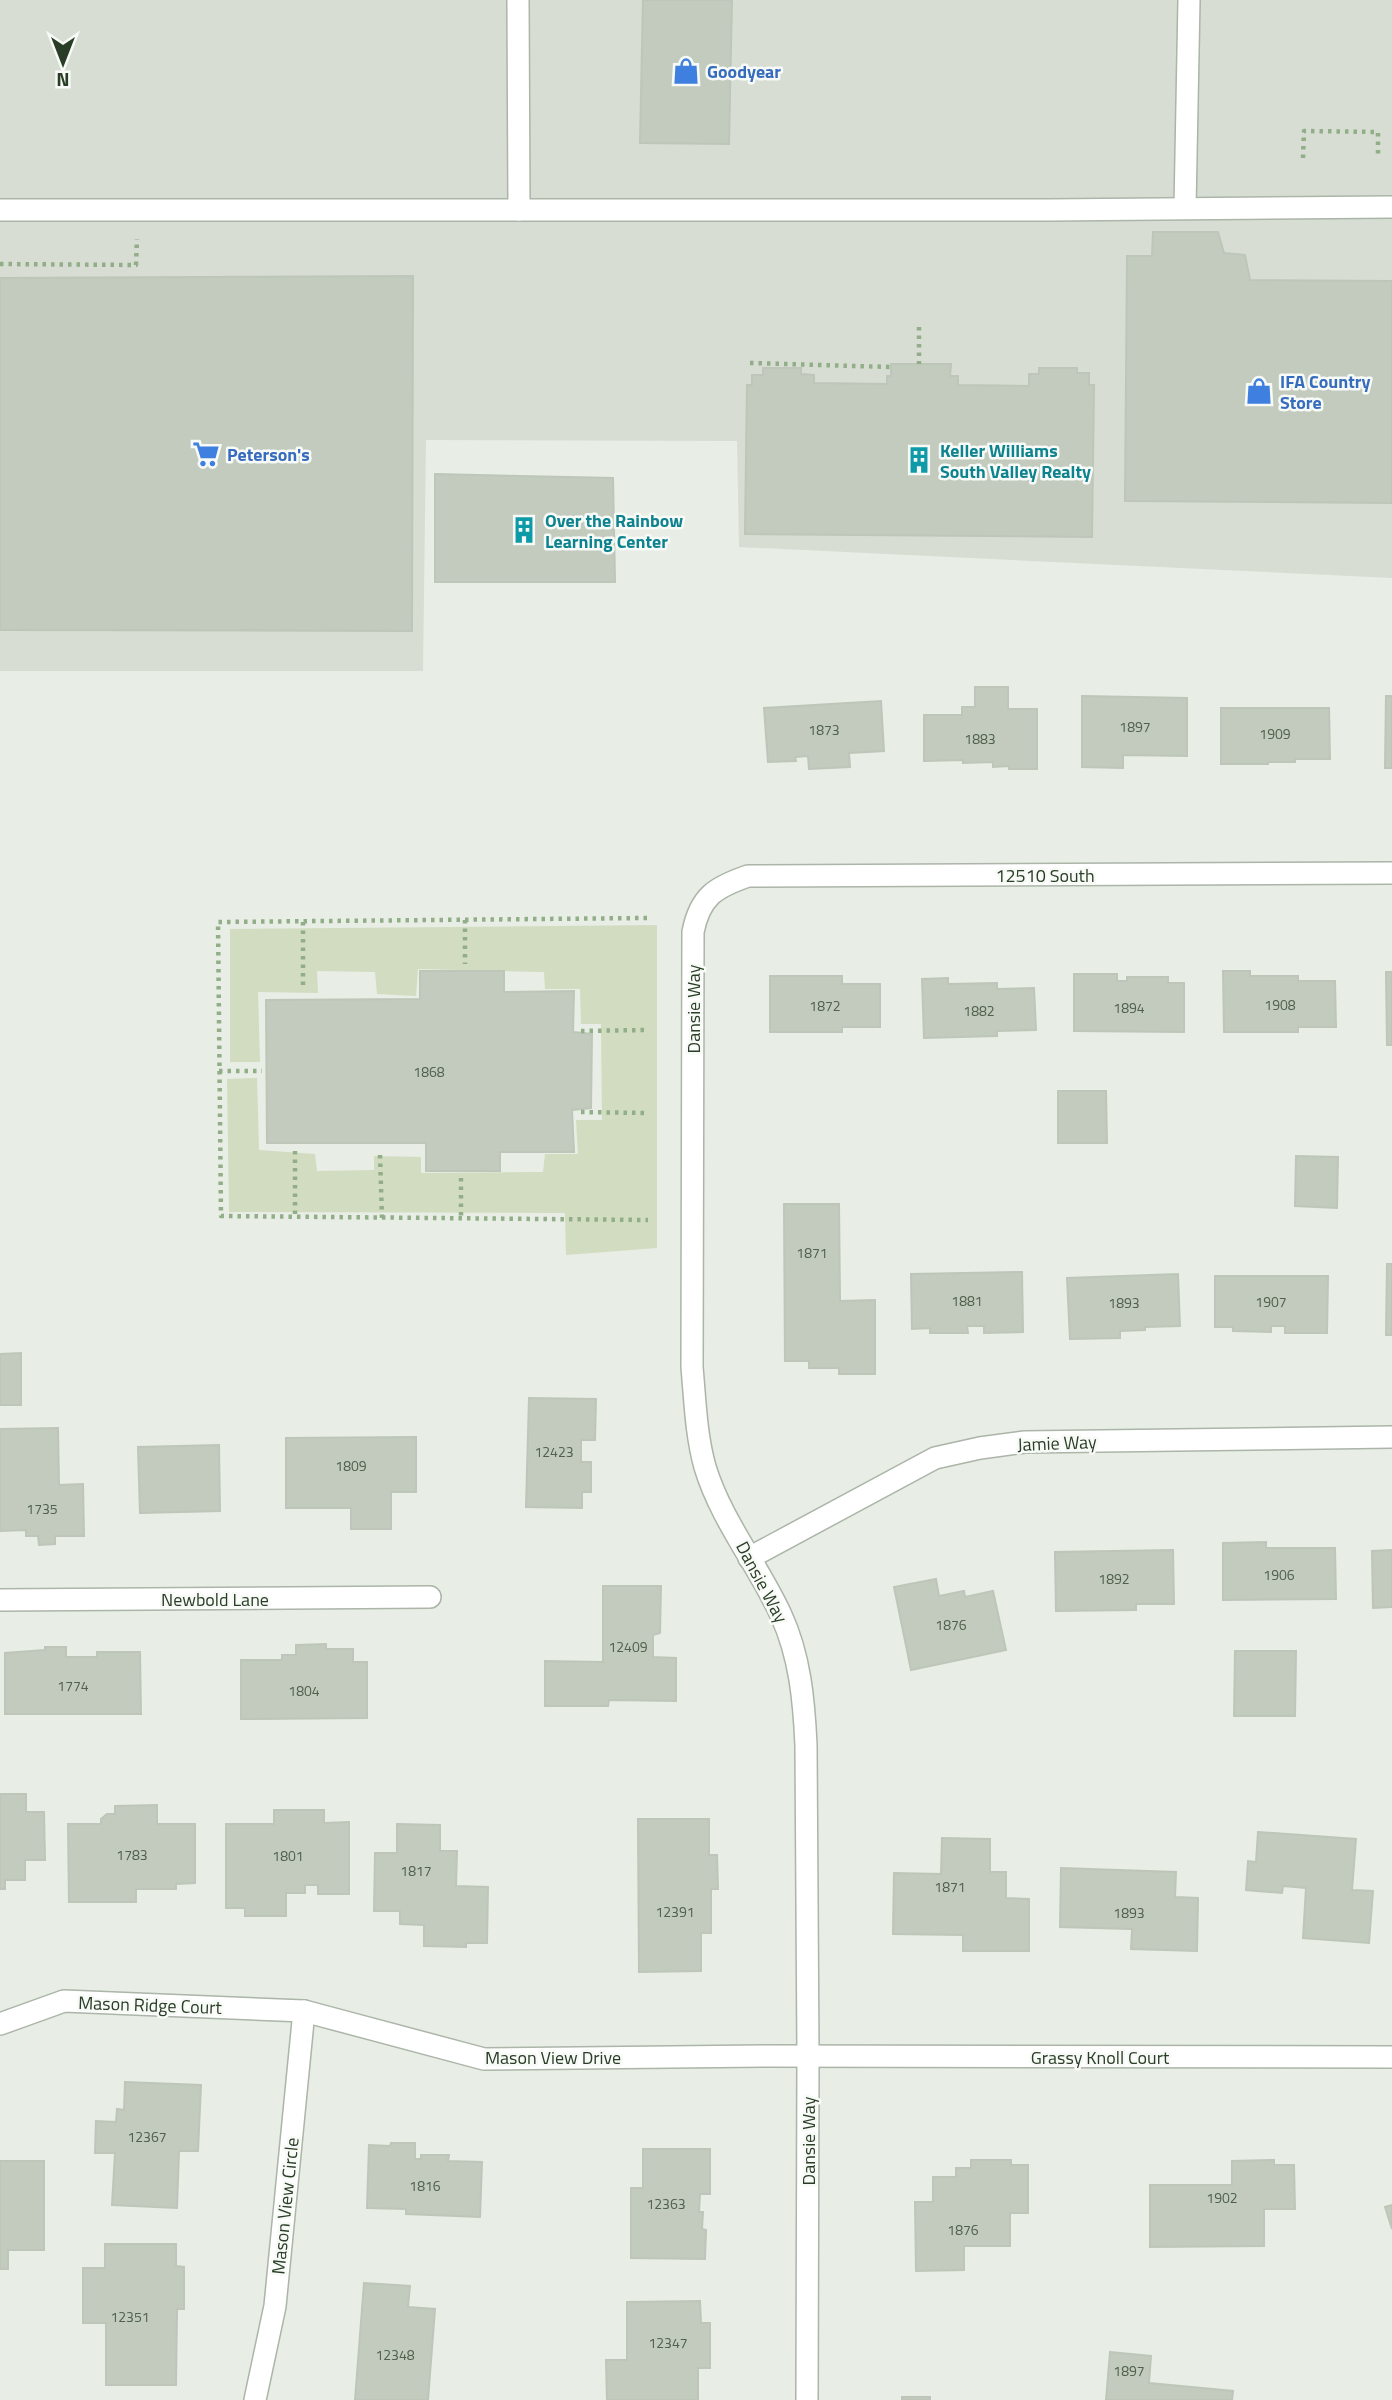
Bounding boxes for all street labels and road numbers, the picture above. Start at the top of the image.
street label: 12510 South [995,862,1095,889]
street label: Dansie Way [680,964,707,1053]
street label: Jamie Way [1017,1428,1098,1458]
street label: Dansie Way [729,1536,795,1628]
street label: Newbold Lane [161,1586,269,1613]
street label: Mason Ridge Court [78,1989,223,2021]
street label: Mason View Drive [485,2044,621,2071]
street label: Grassy Knoll Court [1031,2044,1170,2071]
street label: Dansie Way [795,2096,822,2185]
street label: Mason View Circle [264,2136,306,2276]

